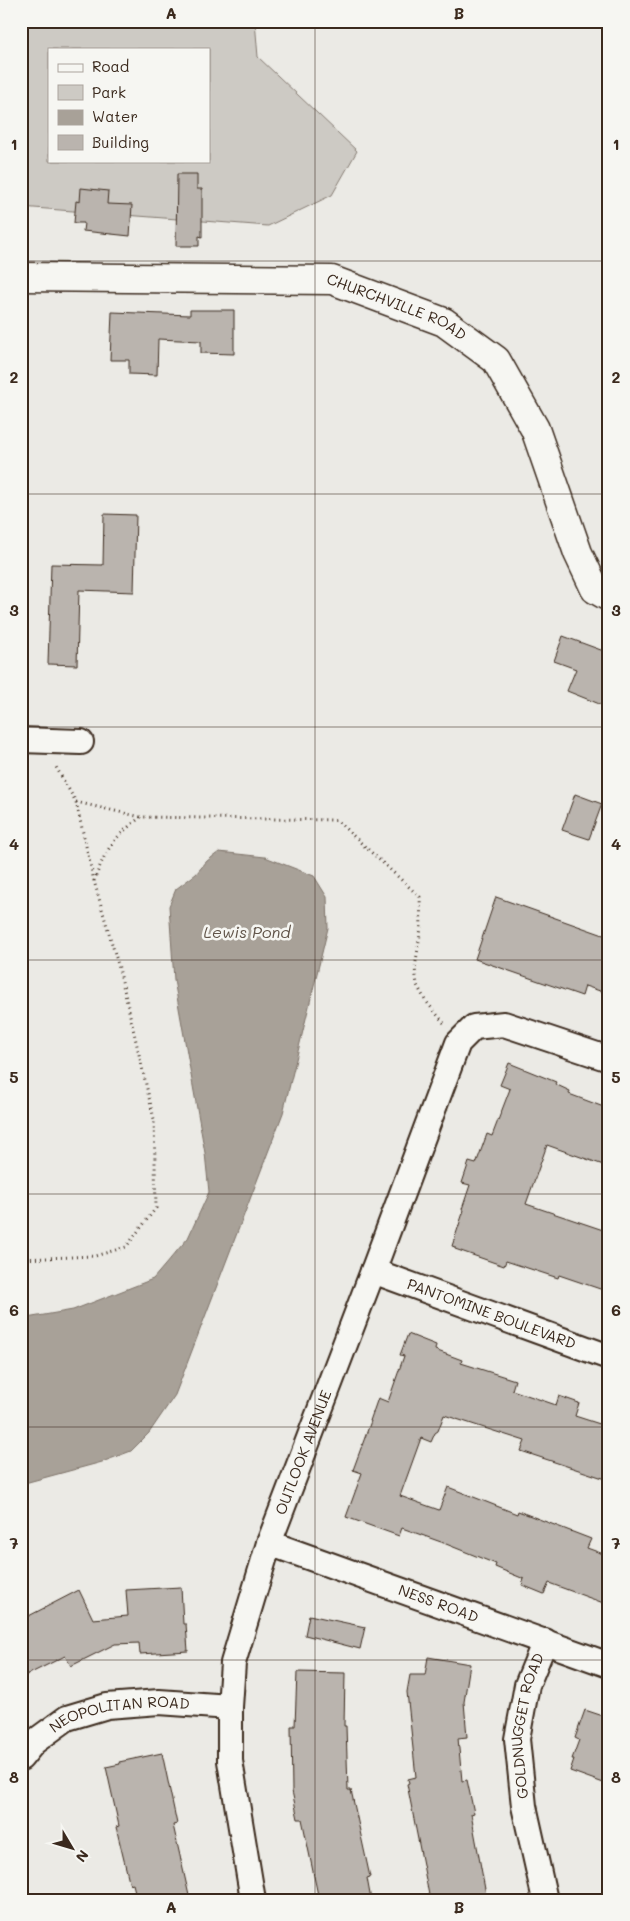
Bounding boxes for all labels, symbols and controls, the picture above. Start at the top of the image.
text: A [165,2,177,23]
text: B [454,2,464,23]
legend [48,48,210,162]
text: Road [92,56,129,76]
text: Park [92,82,126,102]
text: Water [92,106,138,126]
text: Building [92,132,149,152]
text: 1 [10,133,18,154]
text: 1 [612,133,620,154]
street label: CHURCHVILLE ROAD [324,268,471,344]
text: 2 [10,366,19,387]
text: 2 [612,366,621,387]
text: 3 [9,599,19,620]
text: 3 [611,599,621,620]
text: 4 [9,833,19,854]
text: 4 [611,833,621,854]
water label: Lewis Pond [204,921,291,942]
text: 5 [9,1066,19,1087]
text: 5 [611,1066,621,1087]
street label: PANTOMINE BOULEVARD [405,1273,579,1353]
text: 6 [9,1299,19,1320]
text: 6 [611,1299,621,1320]
street label: OUTLOOK AVENUE [270,1387,336,1518]
text: 7 [10,1532,19,1553]
text: 7 [612,1532,621,1553]
street label: NESS ROAD [396,1579,481,1626]
street label: GOLDNUGGET ROAD [506,1650,548,1800]
street label: NEOPOLITAN ROAD [45,1691,190,1737]
text: 8 [9,1766,19,1787]
text: 8 [611,1766,621,1787]
north arrow [48,1824,98,1874]
text: N [72,1846,93,1866]
text: A [165,1896,177,1917]
text: B [454,1896,464,1917]

